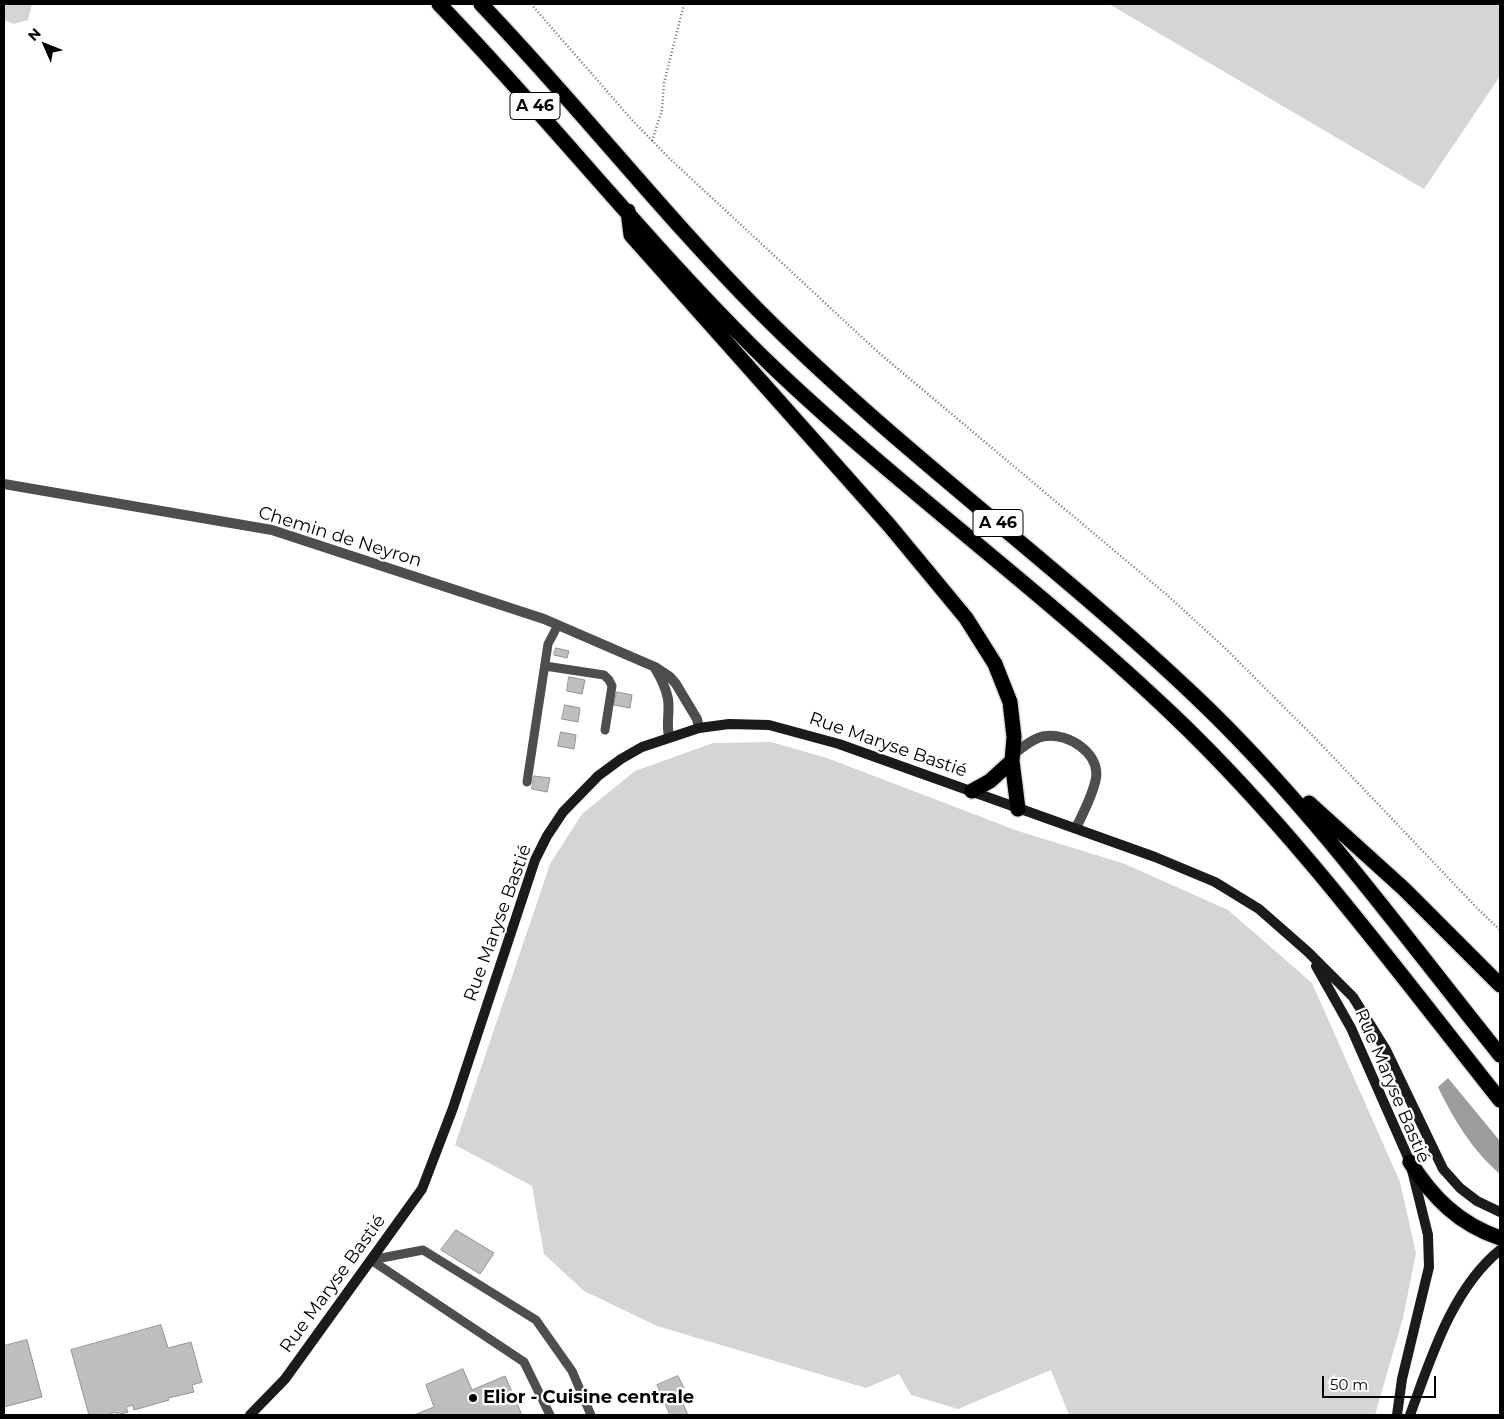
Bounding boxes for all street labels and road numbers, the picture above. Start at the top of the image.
road number: A 46 [510,92,560,120]
street label: Chemin de Neyron [256,502,424,572]
road number: A 46 [973,509,1023,536]
street label: Rue Maryse Bastié [806,708,970,782]
street label: Rue Maryse Bastié [460,841,536,1005]
street label: Rue Maryse Bastié [1350,1006,1434,1166]
street label: Rue Maryse Bastié [276,1211,390,1357]

